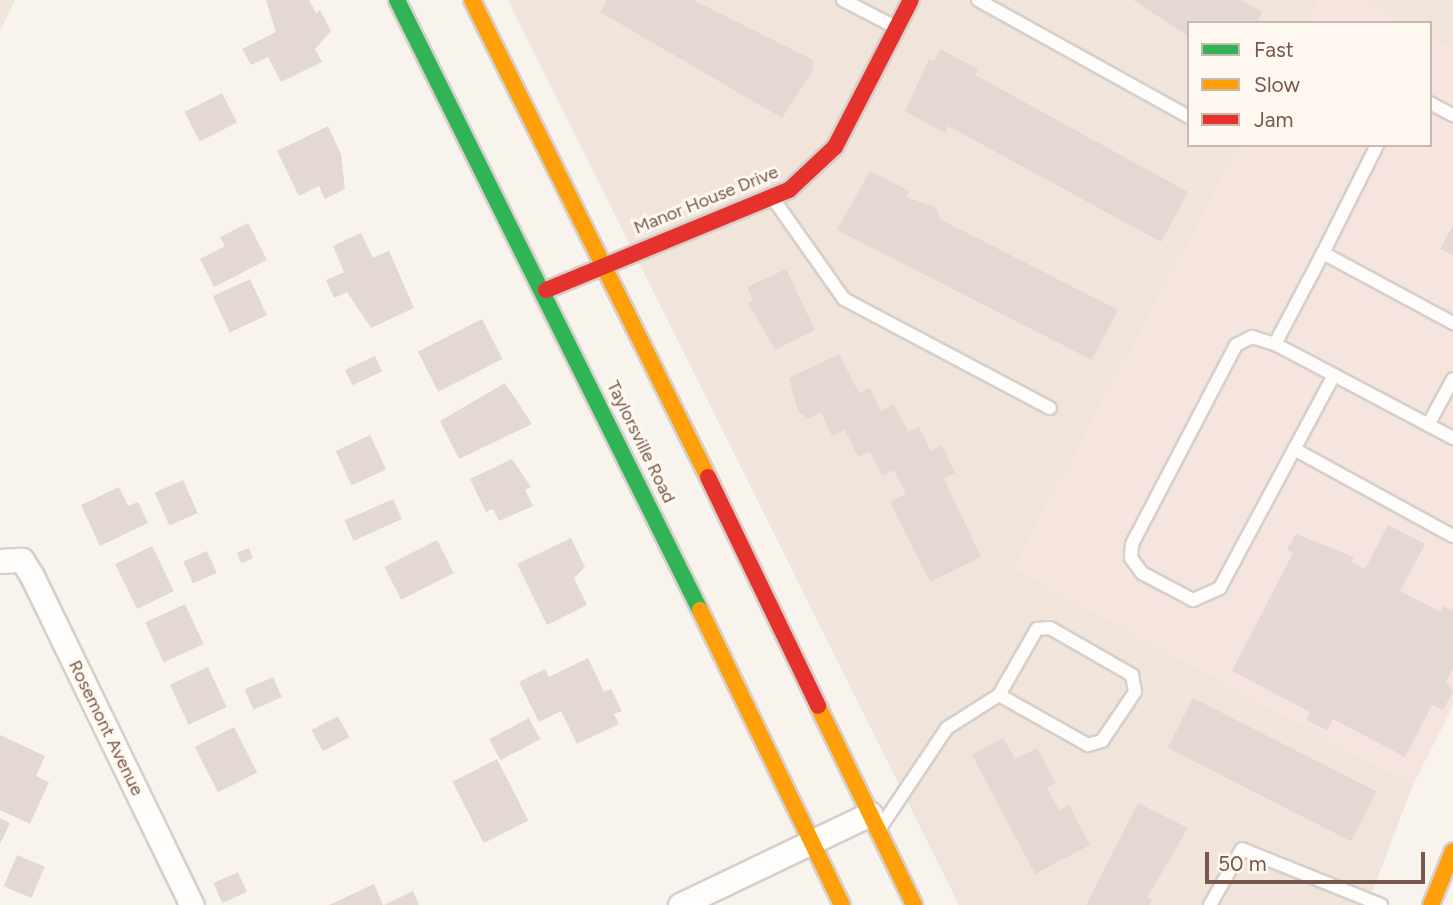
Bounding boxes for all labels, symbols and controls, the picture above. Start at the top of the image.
legend [1187,21,1432,147]
text: Fast [1254,37,1294,62]
text: Slow [1254,72,1300,97]
text: Jam [1254,107,1293,132]
street label: Manor House Drive [631,161,781,239]
street label: Taylorsville Road [602,377,680,507]
street label: Rosemont Avenue [64,657,148,799]
scale bar [1208,838,1428,882]
text: 50 m [1218,851,1267,876]

